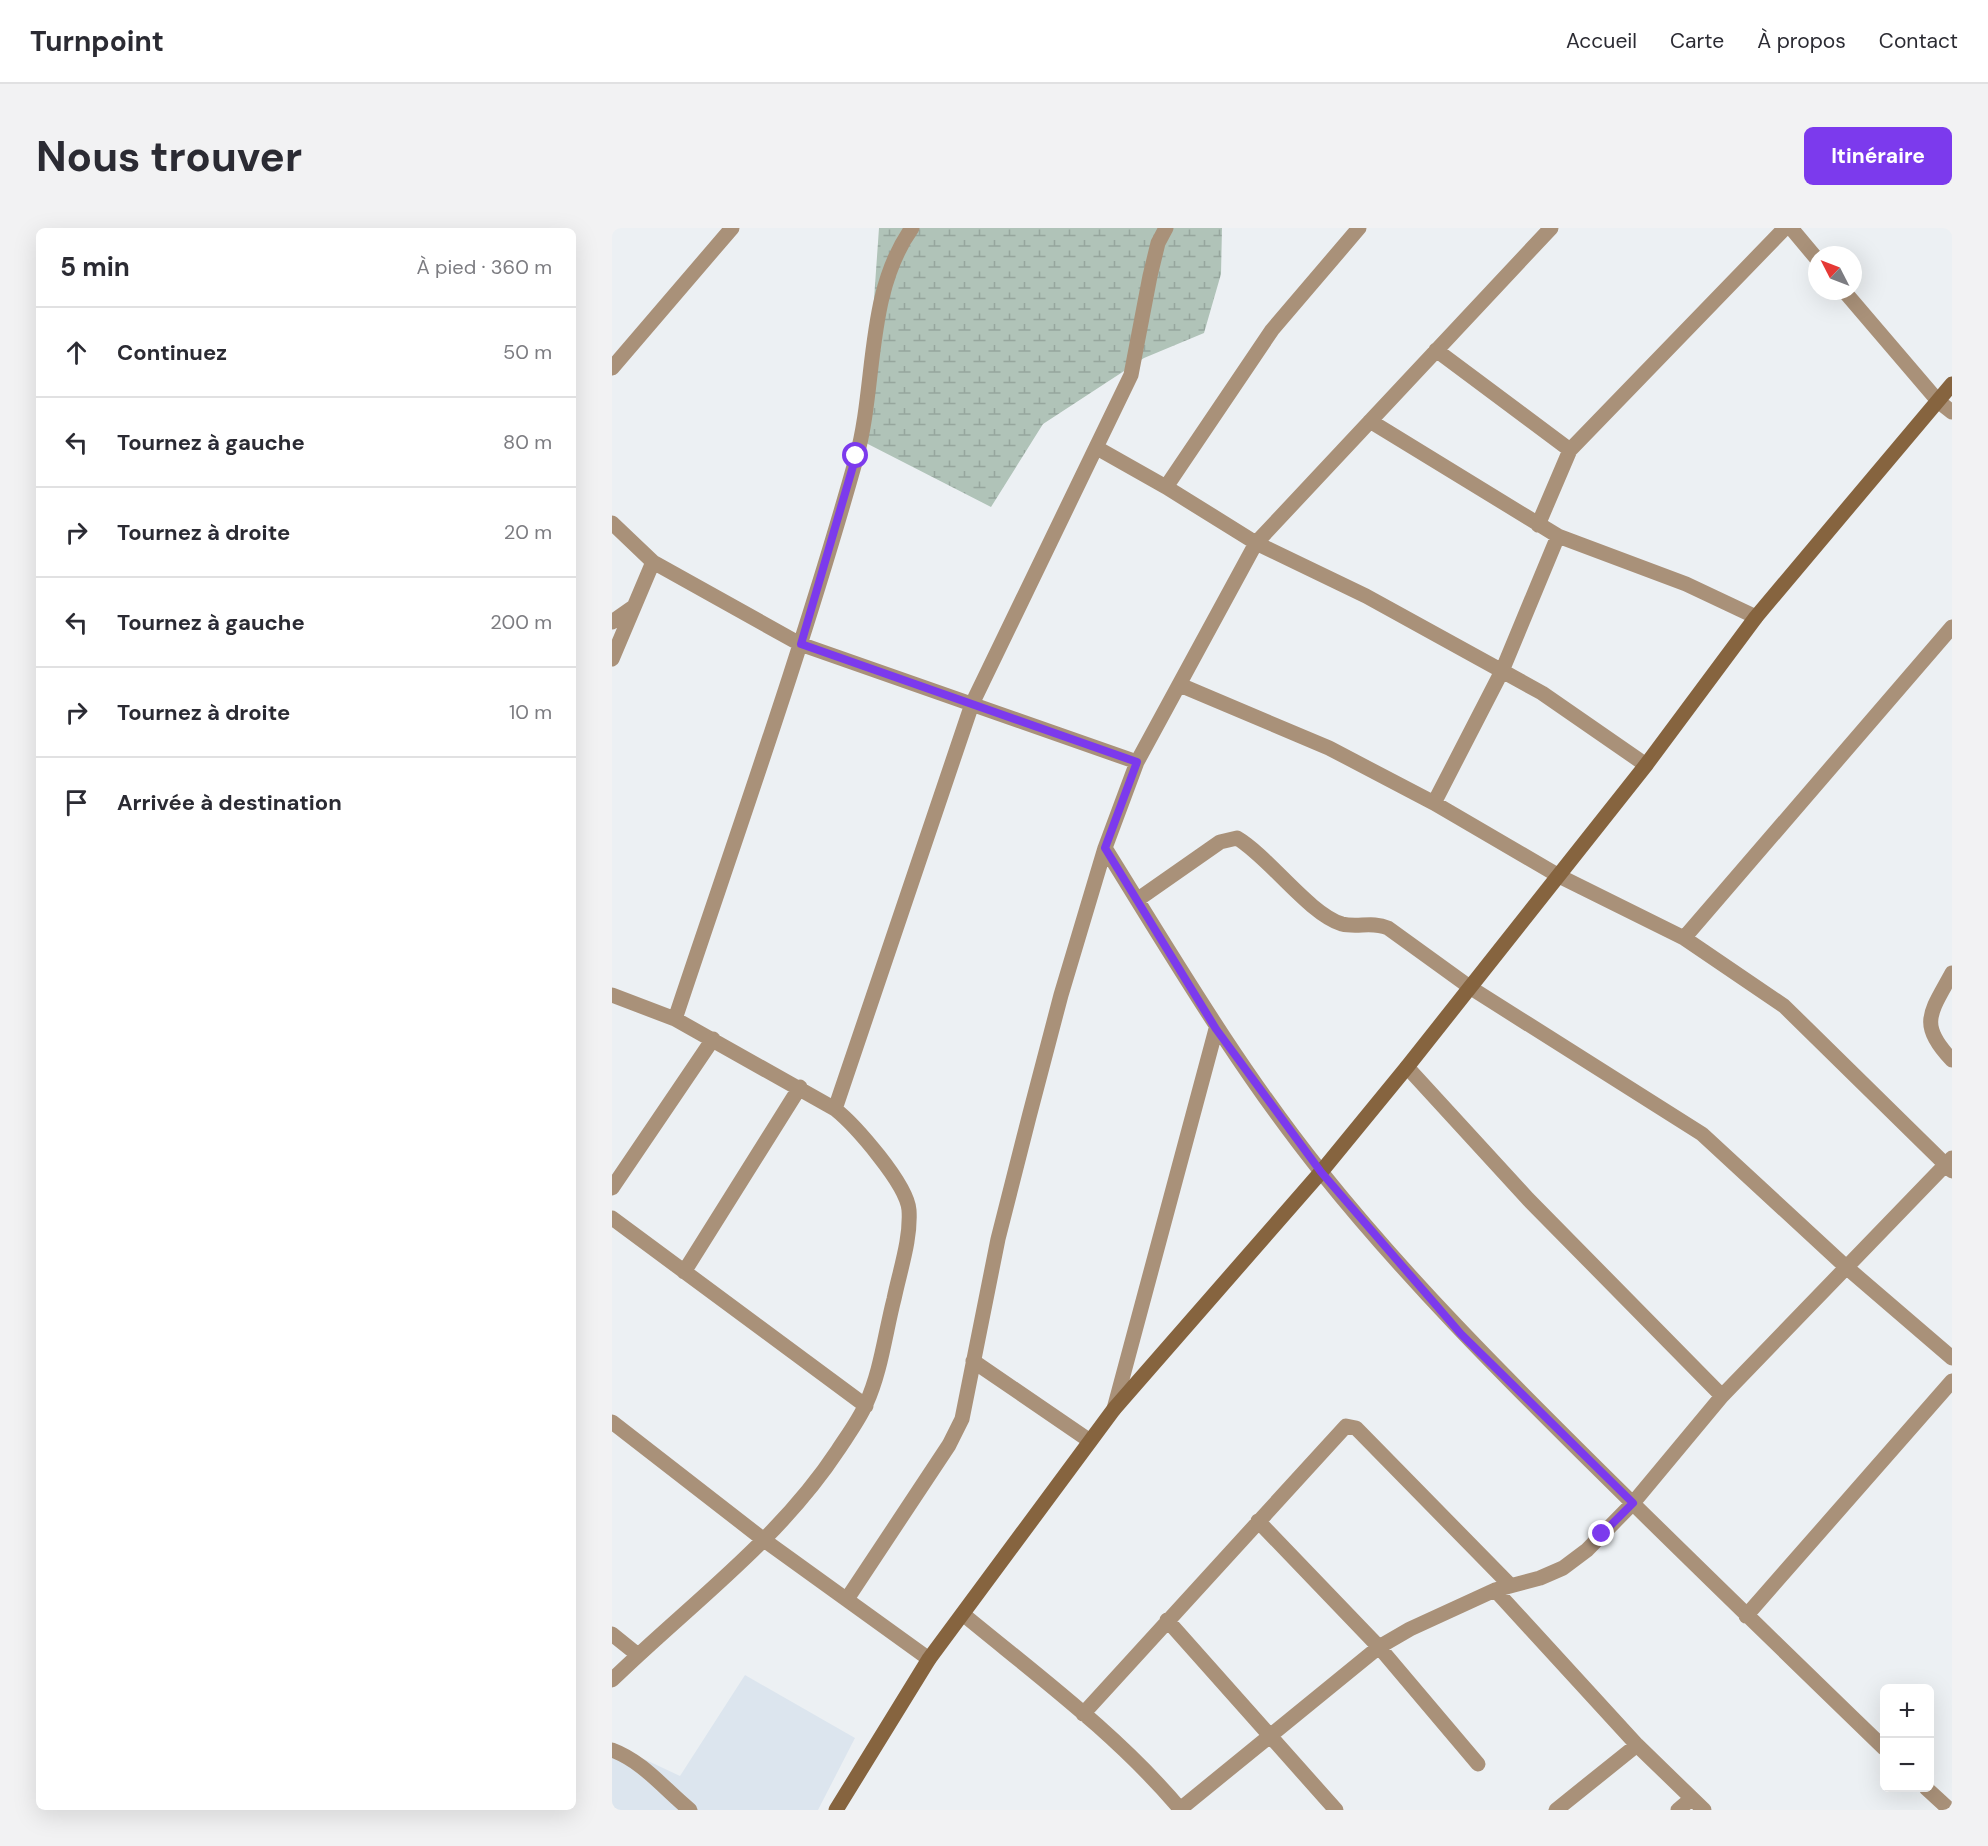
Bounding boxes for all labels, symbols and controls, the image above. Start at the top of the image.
text: Turnpoint [30,23,164,60]
text: Accueil [1566,27,1637,55]
text: Carte [1670,27,1724,55]
text: À propos [1757,27,1846,55]
text: Contact [1879,27,1958,55]
button: Itinéraire [1804,127,1952,185]
text: Nous trouver [36,129,302,184]
north arrow [1808,246,1862,300]
text: 5 min [60,250,130,284]
text: À pied · 360 m [416,254,552,280]
icon: ahead [60,336,93,369]
text: Continuez [117,338,227,367]
text: 50 m [503,339,552,365]
icon: left [60,426,93,459]
text: Tournez à gauche [117,428,305,457]
text: 80 m [503,429,552,455]
route start [842,442,868,468]
icon: right [60,516,93,549]
text: Tournez à droite [117,518,290,547]
text: 20 m [504,519,552,545]
icon: left [60,606,93,639]
text: Tournez à gauche [117,608,305,637]
text: 200 m [490,609,552,635]
icon: right [60,696,93,729]
text: Tournez à droite [117,698,290,727]
text: 10 m [509,699,552,725]
icon: arrive [60,786,93,819]
text: Arrivée à destination [117,788,342,817]
route end [1588,1520,1614,1546]
map controls [1880,1684,1934,1792]
button: + [1880,1684,1934,1738]
button: − [1880,1738,1934,1792]

